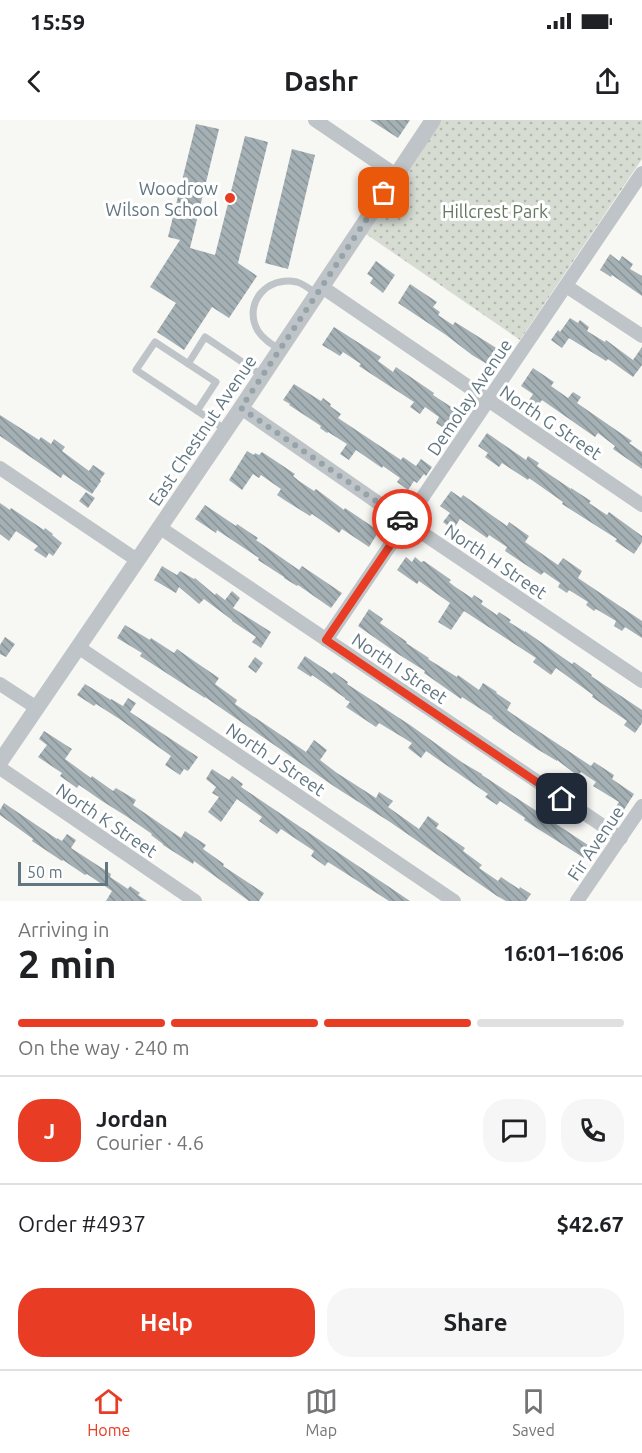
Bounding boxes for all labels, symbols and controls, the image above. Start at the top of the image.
text: 15:59 [30,9,85,34]
icon: back [18,65,51,98]
icon: share [591,65,624,98]
text: Dashr [284,66,358,96]
pin [358,167,409,218]
icon: bag [367,176,400,209]
place label: Woodrow Wilson School [105,178,218,219]
marker: Woodrow Wilson School [223,191,237,205]
park label: Hillcrest Park [442,201,548,221]
street label: Demolay Avenue [423,335,515,459]
street label: East Chestnut Avenue [144,351,260,509]
street label: North G Street [496,381,606,463]
courier [372,489,432,549]
icon: car [386,503,419,536]
street label: North H Street [441,520,551,602]
street label: North I Street [349,629,451,707]
street label: North J Street [223,719,329,799]
pin [536,773,587,824]
street label: North K Street [53,779,161,861]
icon: home [545,782,578,815]
street label: Fir Avenue [563,802,627,884]
scale bar [18,859,108,886]
text: 50 m [27,863,63,881]
text: Arriving in [18,918,109,941]
text: 16:01–16:06 [503,940,624,965]
text: 2 min [18,942,117,985]
text: On the way · 240 m [18,1036,190,1059]
button: chat [483,1099,546,1162]
button: phone [561,1099,624,1162]
text: Jordan [96,1106,168,1131]
text: J [44,1118,55,1143]
text: Courier · 4.6 [96,1131,204,1154]
text: Order #4937 [18,1211,146,1236]
text: $42.67 [557,1211,624,1236]
button: Help [18,1288,315,1357]
button: Share [327,1288,624,1357]
tab: Home [87,1385,130,1439]
tab: Map [305,1385,338,1439]
tab: Saved [512,1385,555,1439]

